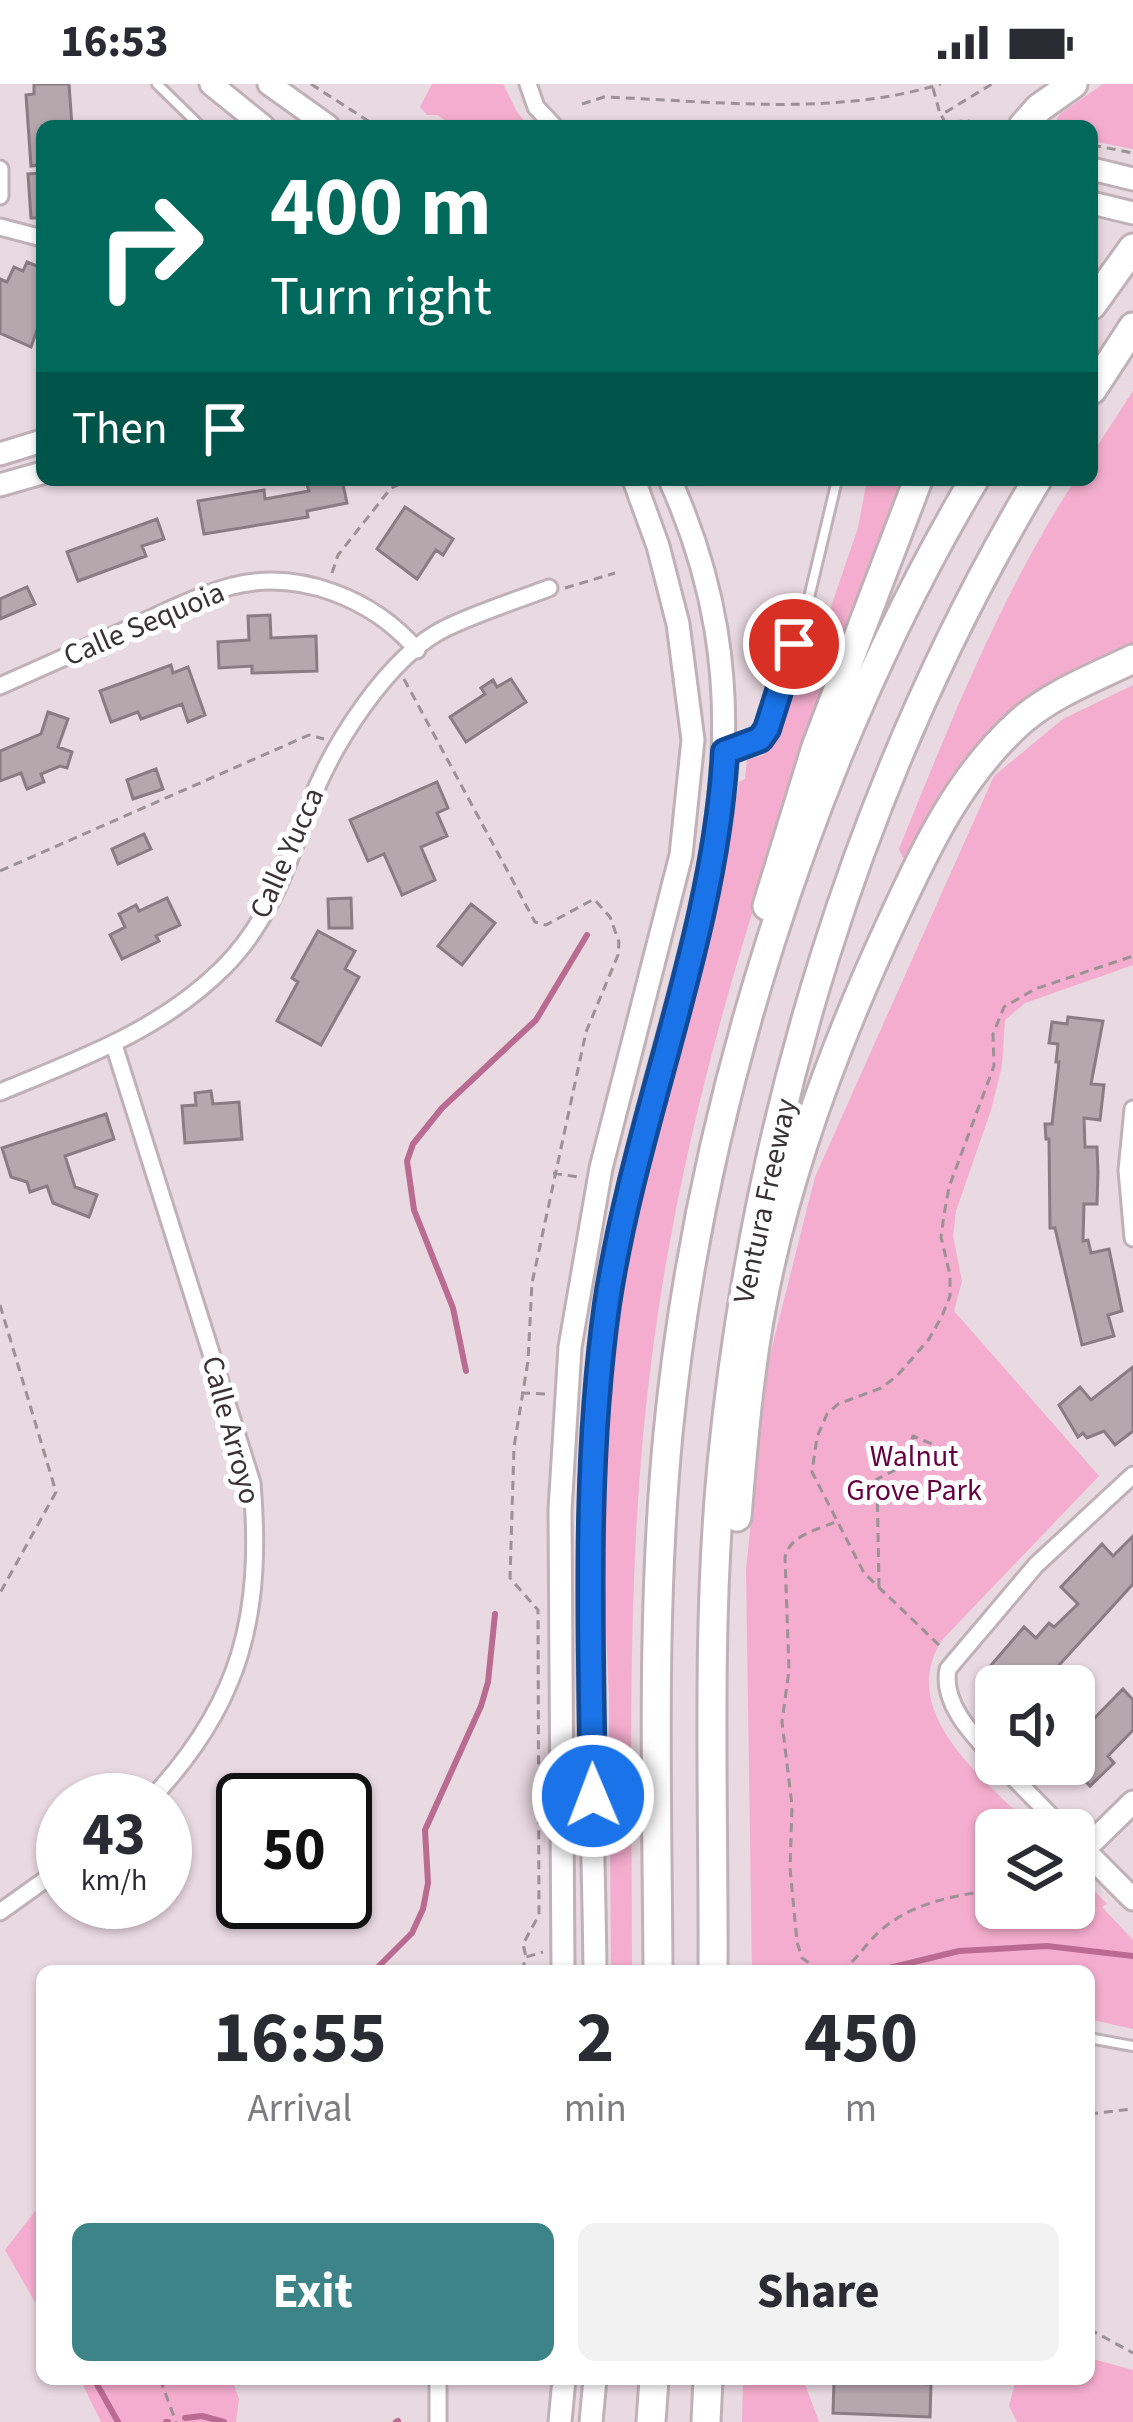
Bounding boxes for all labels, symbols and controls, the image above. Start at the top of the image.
text: 16:53 [60,10,169,74]
text: 400 m [270,148,492,268]
icon: right [72,168,228,324]
text: Turn right [270,259,492,336]
icon: arrive [192,396,258,462]
text: Then [72,397,168,461]
street label: Calle Sequoia [57,571,231,677]
pin [743,593,845,695]
icon: arrive [761,611,827,677]
street label: Calle Yucca [239,780,335,926]
street label: Ventura Freeway [722,1095,808,1307]
street label: Calle Arroyo [191,1351,271,1509]
park label: Walnut Grove Park [846,1435,982,1512]
map controls [975,1665,1095,1929]
button: sound [975,1665,1095,1785]
position arrow [530,1733,656,1859]
speed limit sign: 50 [216,1773,372,1929]
text: 43 [82,1793,146,1878]
button: layers [975,1809,1095,1929]
text: km/h [81,1859,147,1902]
text: 16:55 [213,1987,387,2090]
text: 2 [576,1987,614,2090]
text: 450 [804,1987,918,2090]
text: Arrival [247,2081,352,2137]
text: min [564,2081,627,2137]
text: m [845,2081,877,2137]
button: Exit [72,2223,554,2361]
button: Share [578,2223,1059,2361]

